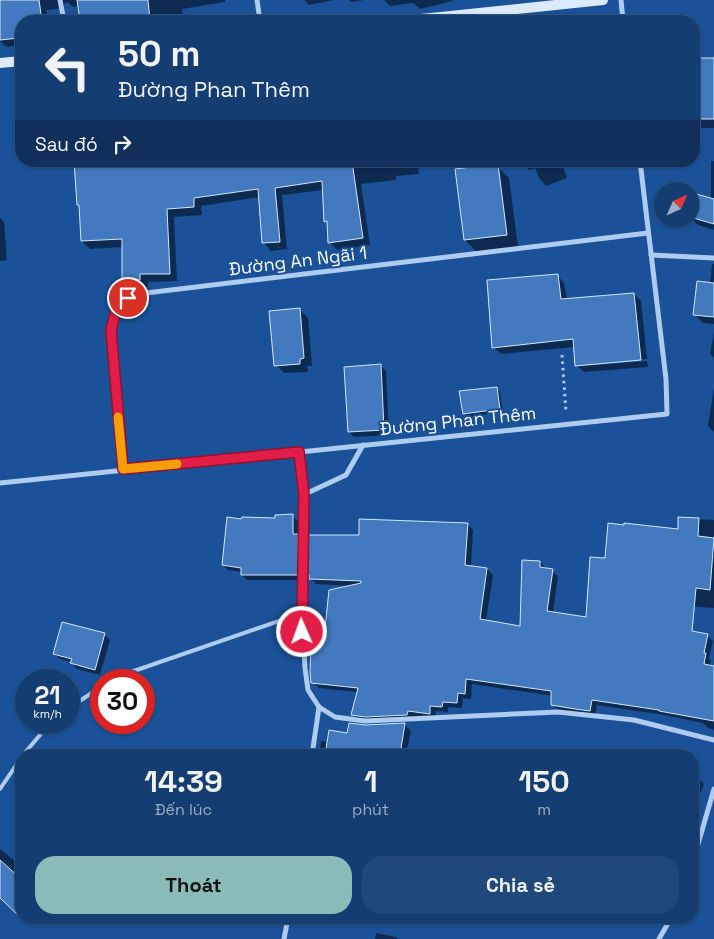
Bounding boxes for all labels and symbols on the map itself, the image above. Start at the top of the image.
north arrow [654,182,699,228]
street label: Đường An Ngãi 1 [228,241,368,280]
pin [107,277,149,319]
street label: Đường Phan Thêm [379,401,537,440]
position arrow [275,605,327,657]
speed limit sign: 30 [90,669,155,734]

